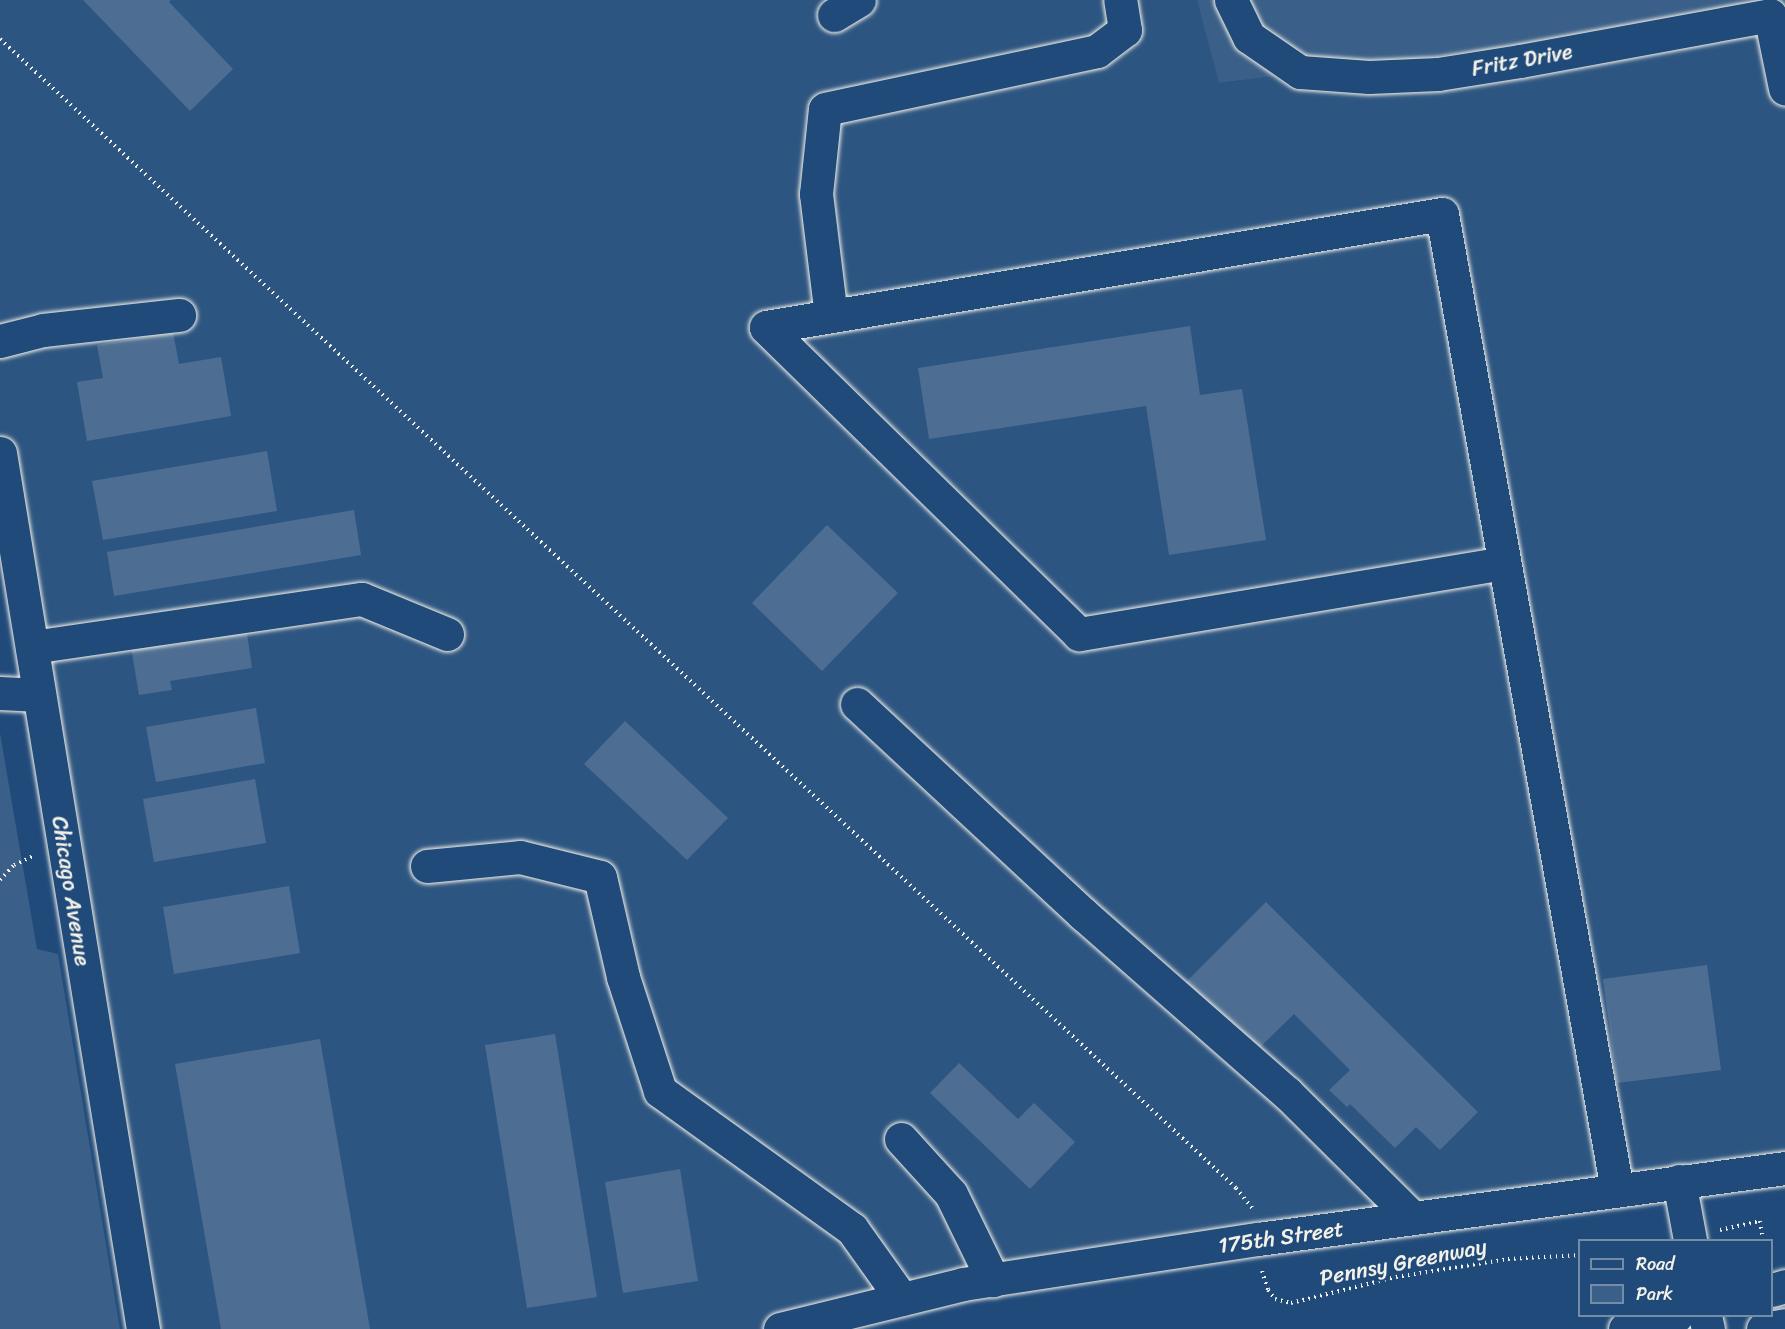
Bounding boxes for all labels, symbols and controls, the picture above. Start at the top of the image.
street label: Fritz Drive [1469,38,1575,82]
street label: Chicago Avenue [46,814,96,968]
street label: 175th Street [1217,1215,1345,1259]
street label: Pennsy Greenway [1317,1233,1489,1291]
legend [1578,1239,1773,1317]
text: Road [1636,1248,1675,1280]
text: Park [1636,1278,1673,1310]

